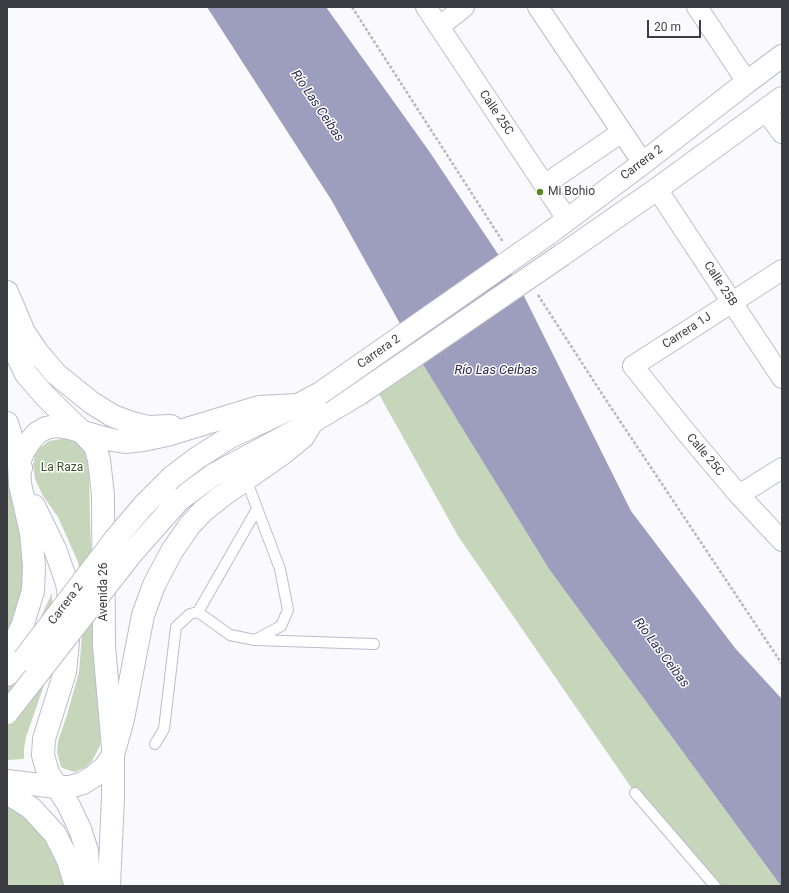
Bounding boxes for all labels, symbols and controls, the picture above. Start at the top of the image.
scale bar [649,12,703,38]
text: 20 m [654,20,681,34]
water label: Río Las Ceibas [287,67,347,145]
street label: Calle 25C [476,88,516,138]
street label: Carrera 2 [618,143,666,183]
place label: Mi Bohio [548,185,595,199]
marker: Mi Bohio [535,187,545,197]
street label: Calle 25B [700,259,740,309]
street label: Carrera 1J [660,310,714,352]
street label: Carrera 2 [355,332,403,372]
water label: Río Las Ceibas [454,363,538,379]
street label: Calle 25C [683,431,727,479]
park label: La Raza [41,461,83,475]
street label: Avenida 26 [97,563,111,621]
street label: Carrera 2 [46,580,86,628]
water label: Río Las Ceibas [630,615,692,691]

